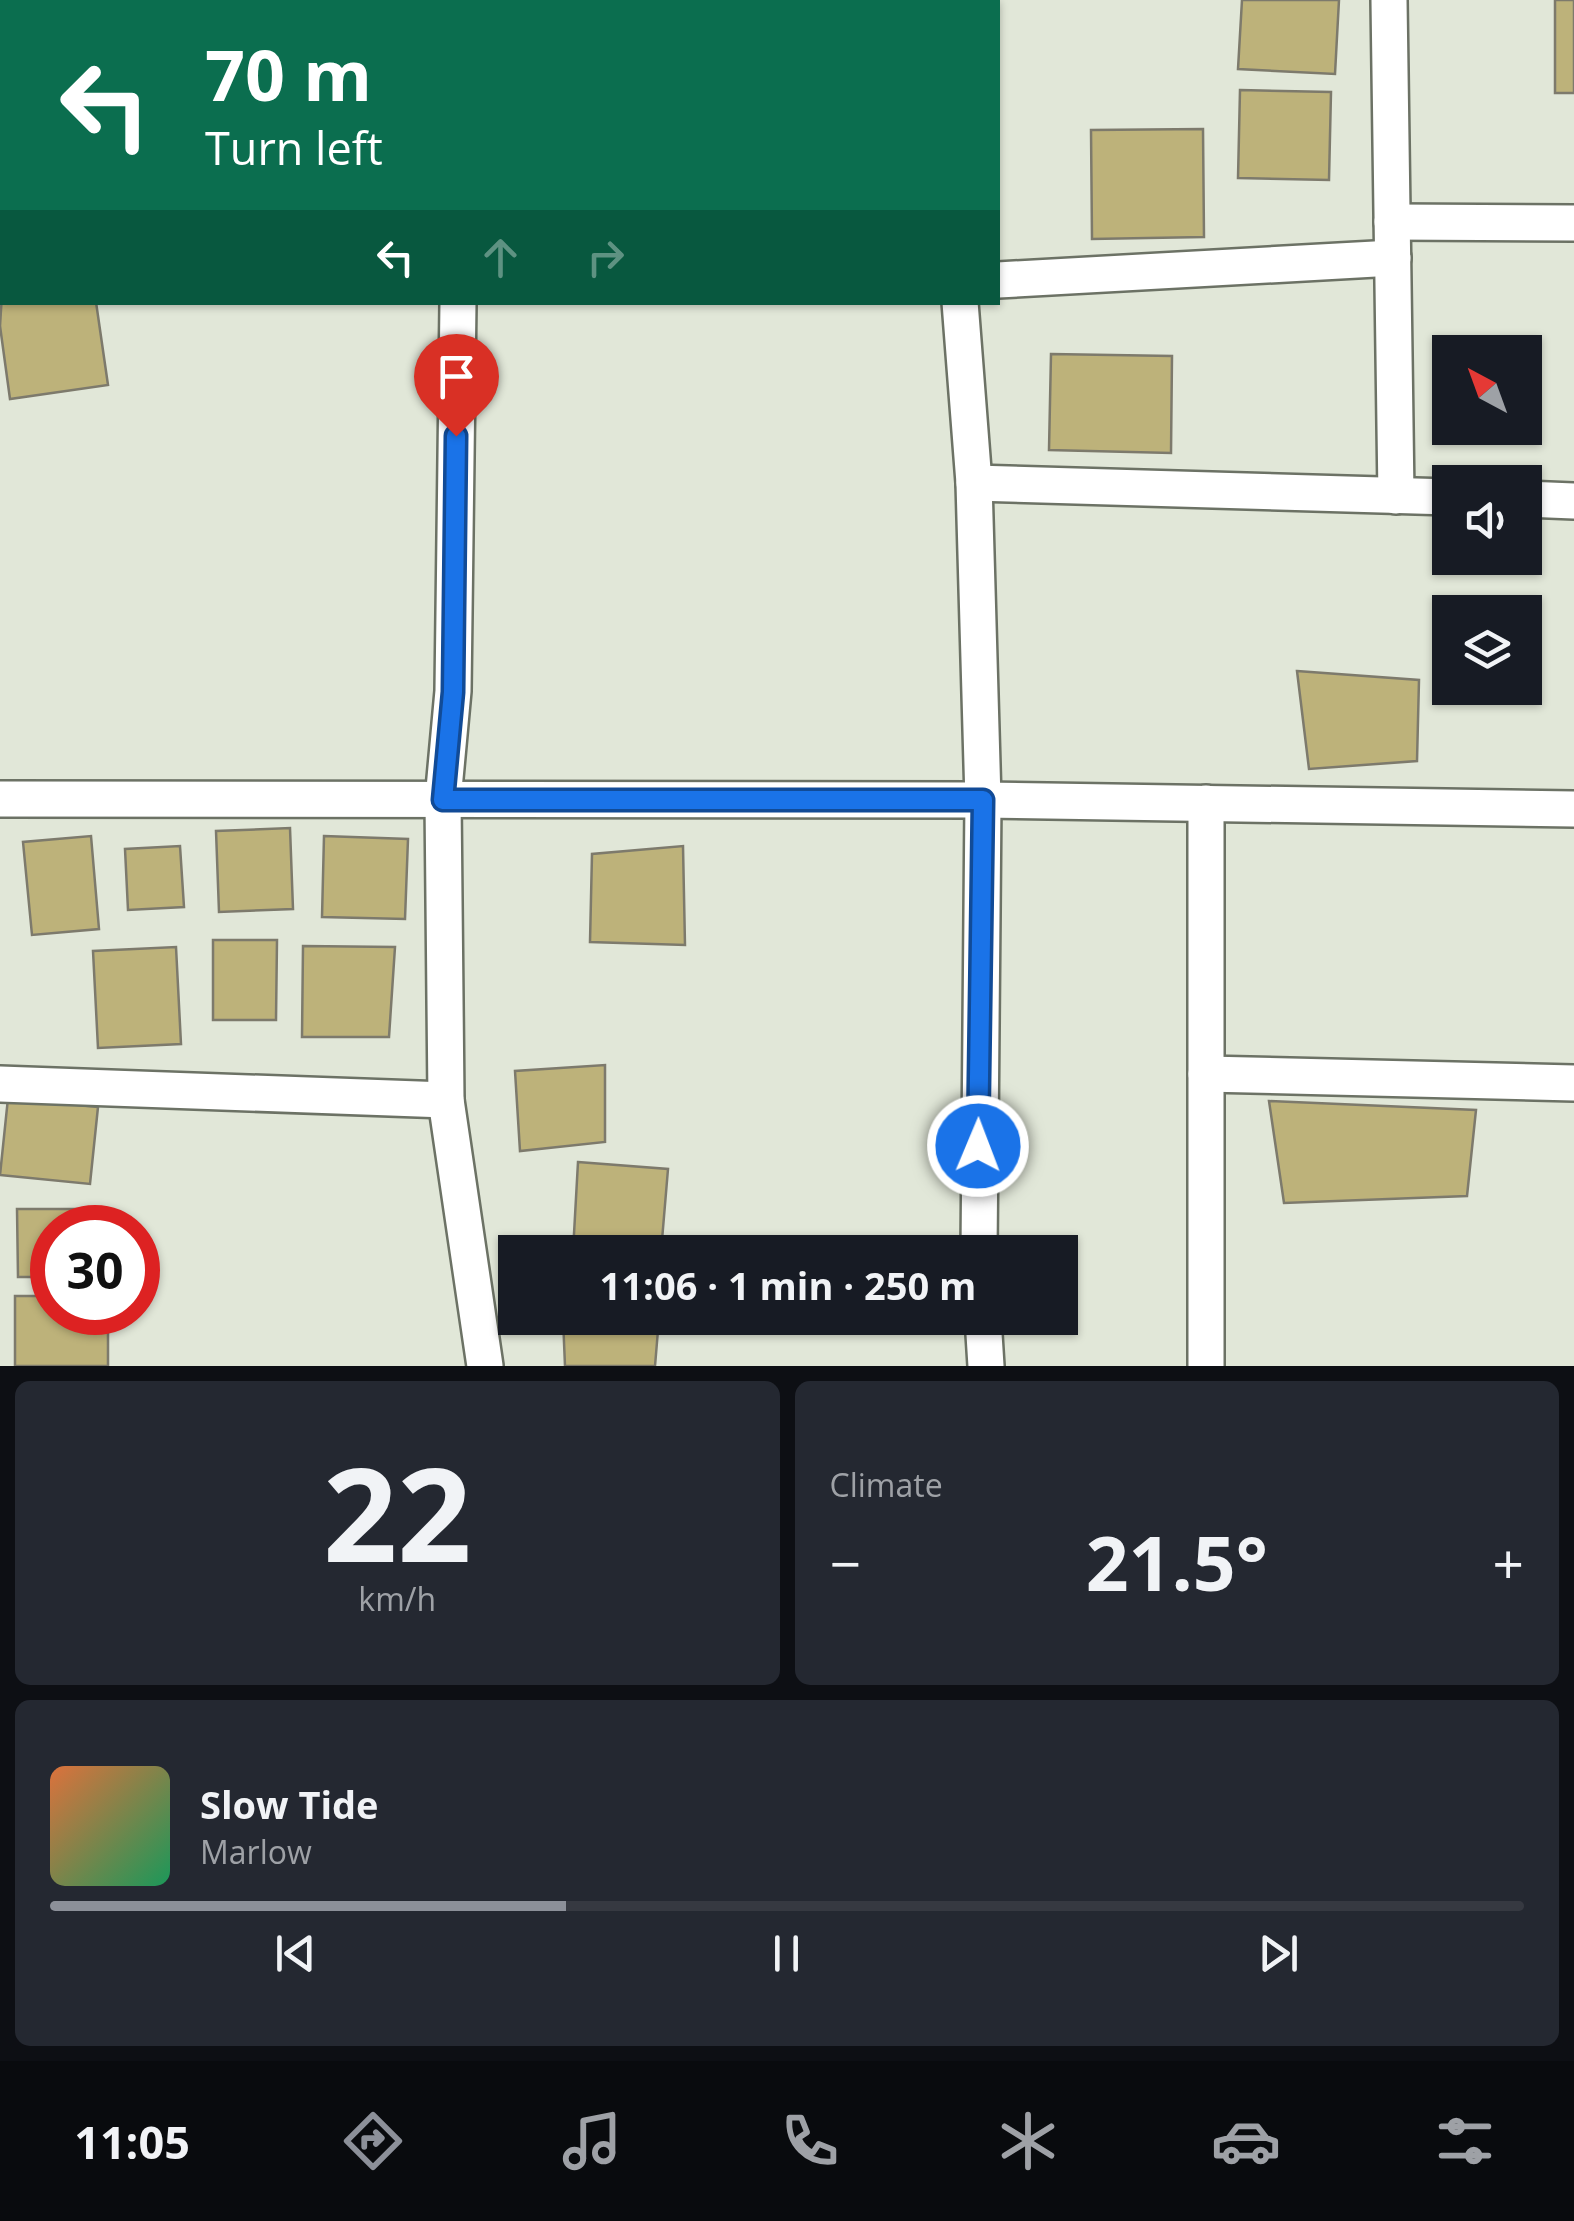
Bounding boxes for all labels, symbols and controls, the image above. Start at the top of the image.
text: 70 m [205,26,372,122]
icon: left [40,40,170,170]
text: Turn left [205,117,383,178]
icon: left [368,230,423,285]
icon: ahead [473,230,528,285]
icon: right [578,230,633,285]
pin [414,334,499,437]
north arrow [1432,335,1542,445]
map controls [1432,335,1542,705]
icon: arrive [429,349,484,404]
button: sound [1432,465,1542,575]
button: layers [1432,595,1542,705]
position arrow [926,1094,1030,1198]
speed limit sign: 30 [30,1205,160,1335]
text: 11:06 · 1 min · 250 m [600,1259,976,1311]
text: 22 [323,1423,472,1600]
text: Climate [830,1463,943,1506]
text: 21.5° [1086,1511,1268,1613]
text: − [830,1525,861,1600]
text: + [1493,1525,1524,1600]
text: km/h [358,1577,436,1620]
text: Slow Tide [200,1778,379,1830]
text: Marlow [200,1830,312,1873]
icon: previous [268,1926,323,1981]
icon: pause [759,1926,814,1981]
icon: next [1251,1926,1306,1981]
icon: directions [338,2106,408,2176]
icon: music [557,2106,627,2176]
icon: phone [775,2106,845,2176]
icon: climate [993,2106,1063,2176]
icon: car [1211,2106,1281,2176]
icon: filters [1430,2106,1500,2176]
text: 11:05 [74,2111,190,2172]

